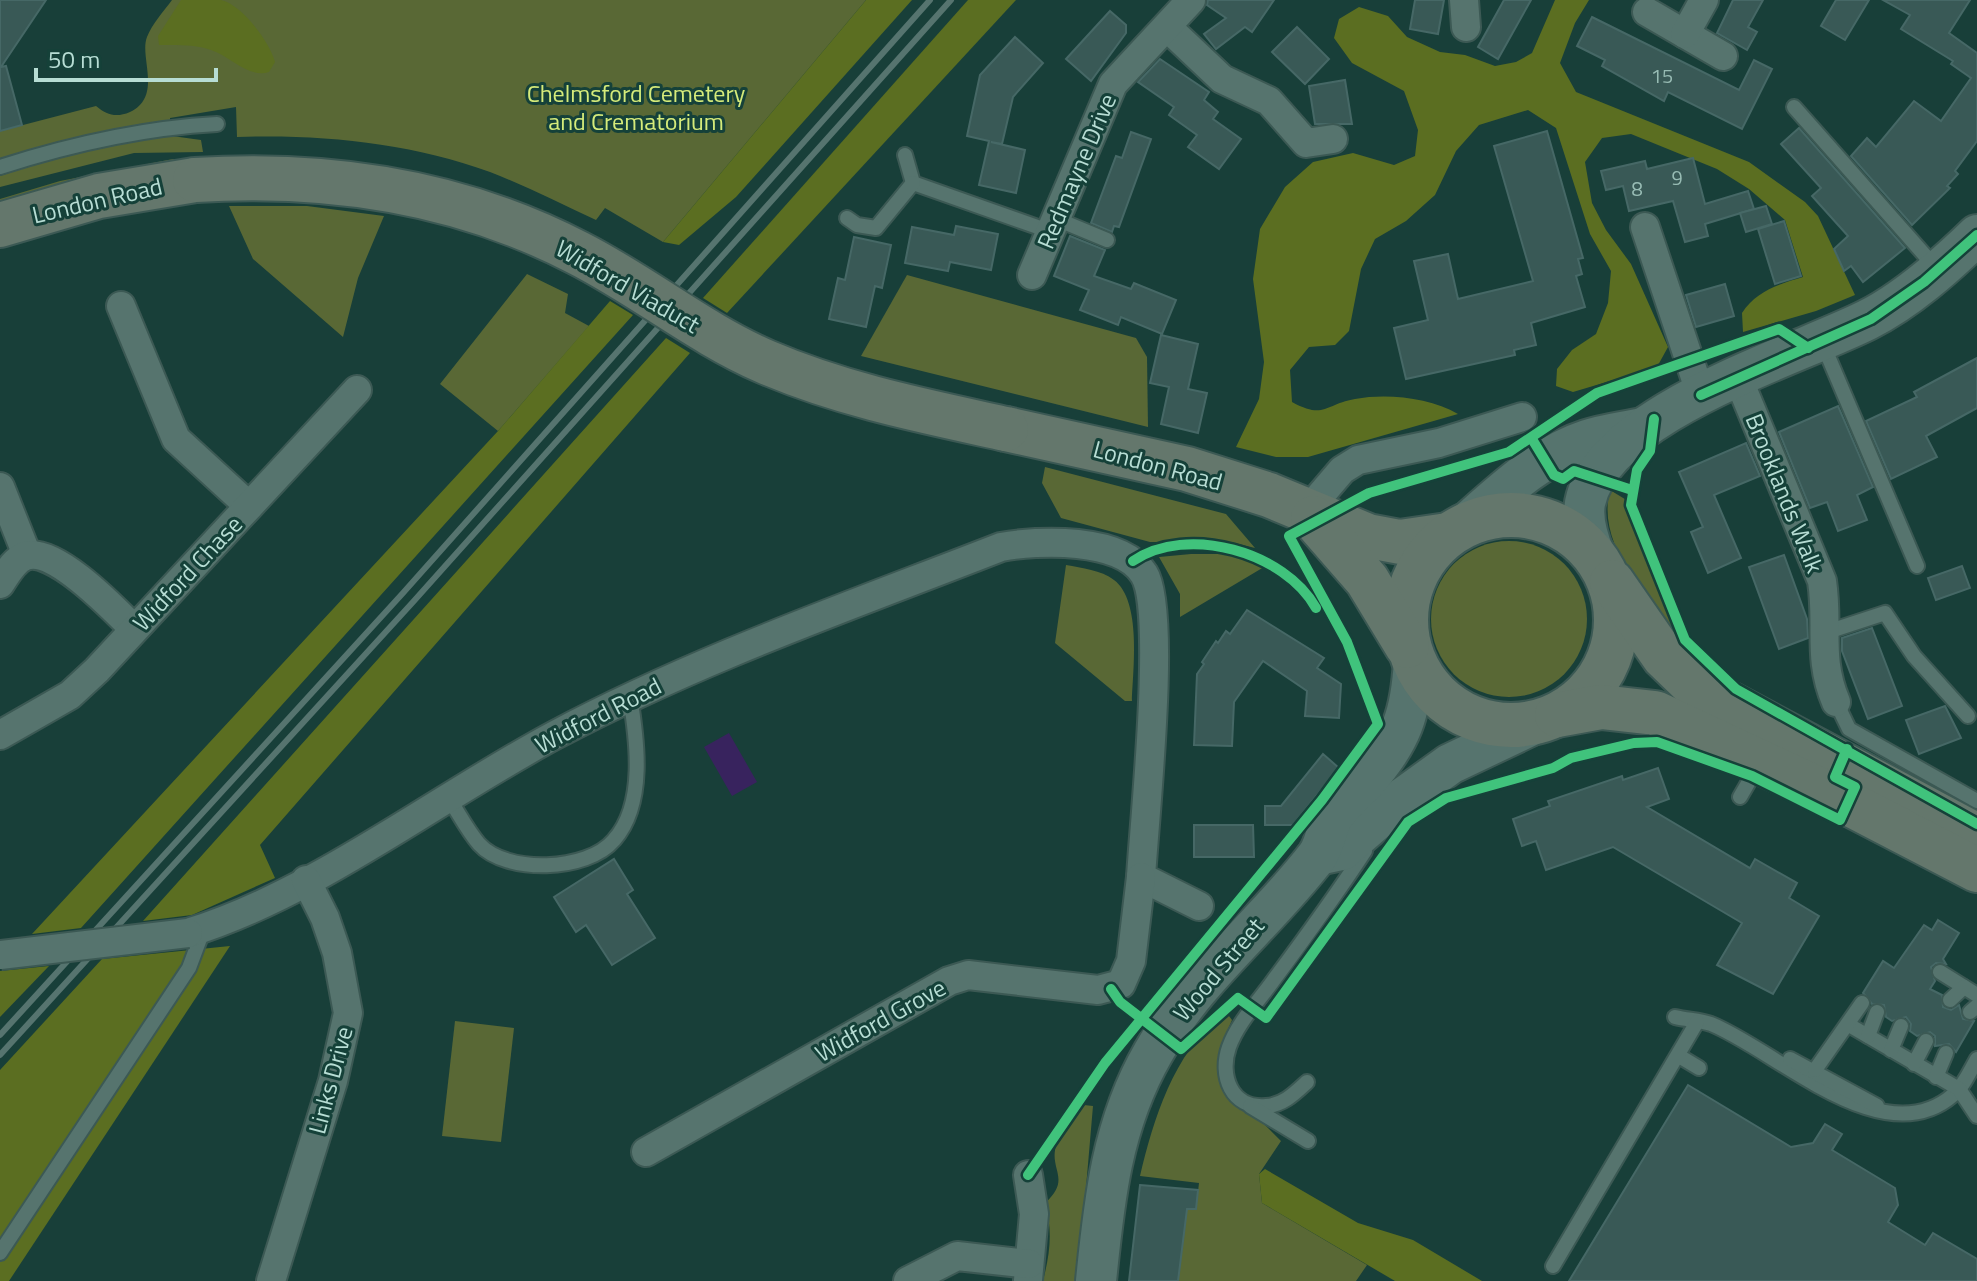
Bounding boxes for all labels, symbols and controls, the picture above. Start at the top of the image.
scale bar [36,32,216,82]
text: 50 m [48,41,100,77]
house number: 15 [1651,60,1673,91]
park label: Chelmsford Cemetery and Crematorium [527,75,746,139]
street label: Redmayne Drive [1027,88,1125,254]
house number: 9 [1671,162,1683,193]
street label: London Road [28,168,166,232]
house number: 8 [1631,173,1643,204]
street label: Widford Viaduct [549,230,707,342]
street label: Brooklands Walk [1737,408,1834,579]
street label: London Road [1089,430,1227,500]
street label: Widford Chase [124,507,250,639]
street label: Widford Road [529,668,667,762]
street label: Wood Street [1164,909,1273,1029]
street label: Widford Grove [808,969,952,1071]
street label: Links Drive [298,1022,362,1138]

